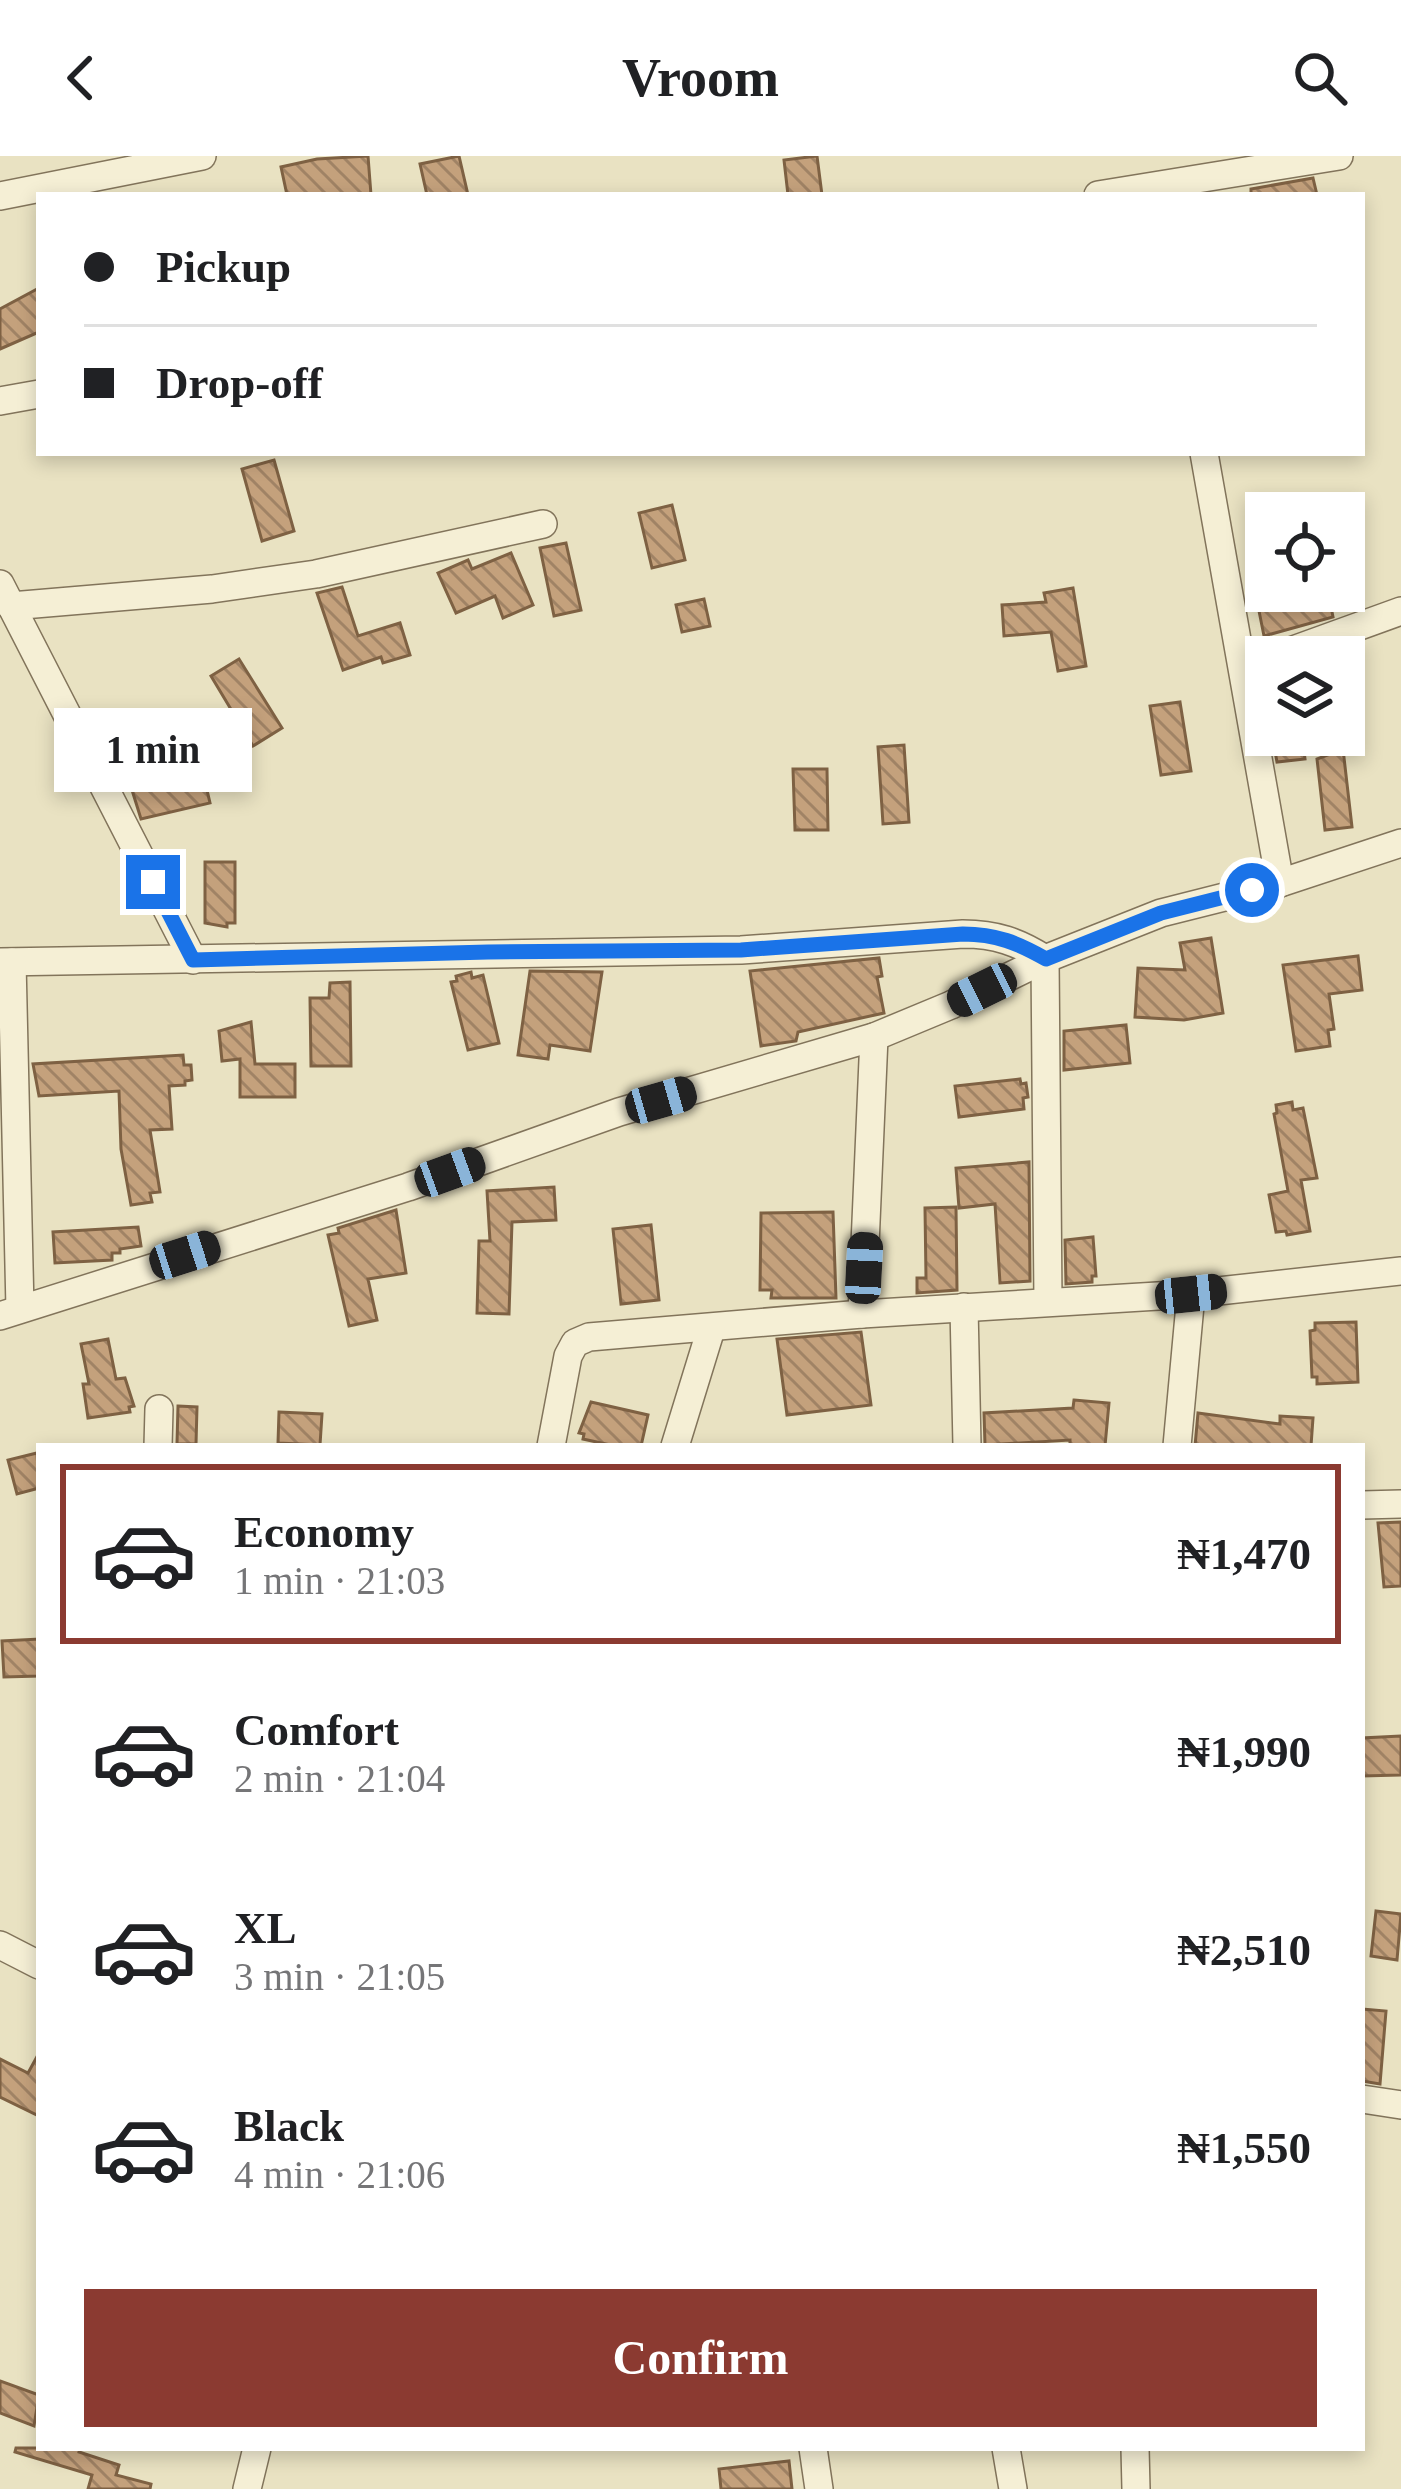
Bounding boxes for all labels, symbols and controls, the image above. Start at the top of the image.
icon: back [48,45,114,111]
icon: search [1287,45,1353,111]
text: Vroom [622,48,779,108]
text: Pickup [156,242,291,292]
text: Drop-off [156,358,323,408]
map controls [1245,492,1365,756]
button: locate [1245,492,1365,612]
button: layers [1245,636,1365,756]
callout: 1 min [54,708,252,792]
text: 1 min [106,728,200,771]
route end [126,855,180,909]
route start [1225,863,1279,917]
car [942,958,1022,1022]
car [621,1073,701,1127]
car [410,1143,490,1201]
car [145,1227,225,1283]
car [844,1231,884,1305]
car [1153,1272,1229,1316]
icon: car [90,1500,198,1608]
text: Economy [234,1507,414,1557]
text: ₦1,470 [1177,1529,1311,1579]
text: 1 min · 21:03 [234,1559,445,1602]
icon: car [90,1698,198,1806]
text: Comfort [234,1705,399,1755]
text: ₦1,990 [1177,1727,1311,1777]
text: 2 min · 21:04 [234,1757,445,1800]
icon: car [90,1896,198,2004]
text: XL [234,1903,297,1953]
text: ₦2,510 [1177,1925,1311,1975]
text: 3 min · 21:05 [234,1955,445,1998]
icon: car [90,2094,198,2202]
text: Black [234,2101,344,2151]
text: ₦1,550 [1177,2123,1311,2173]
text: 4 min · 21:06 [234,2153,445,2196]
button: Confirm [84,2289,1317,2427]

